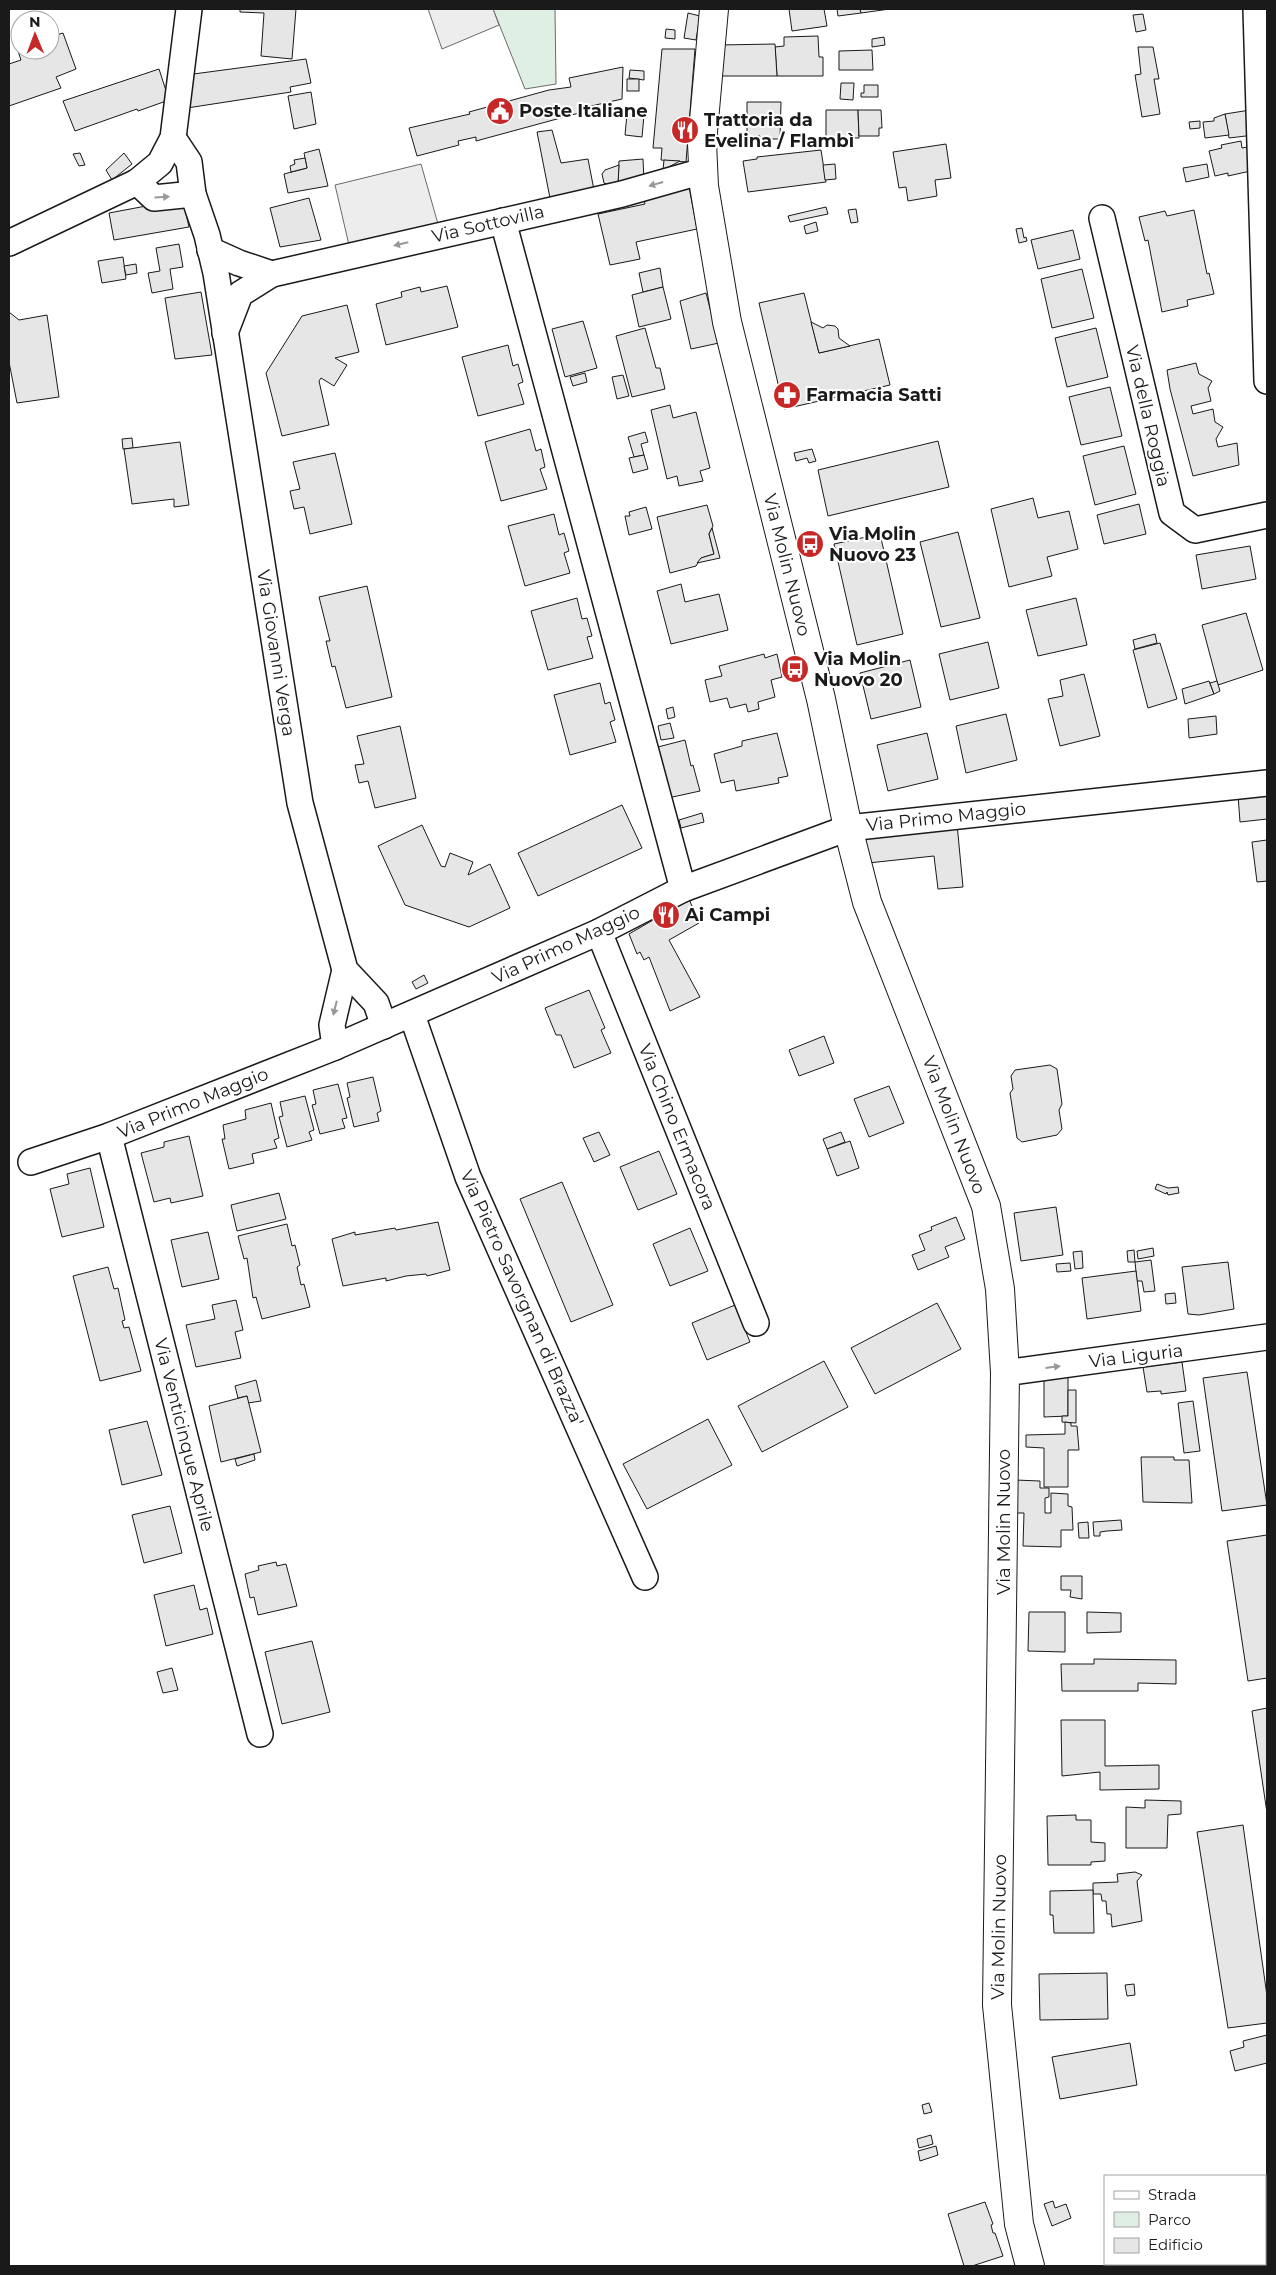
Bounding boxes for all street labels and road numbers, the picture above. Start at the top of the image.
street label: Via Sottovilla [430,200,546,248]
street label: Via della Roggia [1121,343,1175,489]
street label: Via Molin Nuovo [759,492,815,638]
street label: Via Giovanni Verga [252,568,300,738]
street label: Via Primo Maggio [865,798,1027,836]
street label: Via Primo Maggio [489,901,643,989]
street label: Via Chino Ermacora [634,1041,720,1213]
street label: Via Molin Nuovo [918,1053,990,1197]
street label: Via Primo Maggio [114,1063,272,1143]
street label: Via Pietro Savorgnan di Brazza' [455,1167,589,1429]
street label: Via Venticinque Aprile [149,1336,219,1534]
street label: Via Liguria [1088,1339,1184,1373]
street label: Via Molin Nuovo [993,1449,1015,1595]
street label: Via Molin Nuovo [987,1854,1011,2000]

